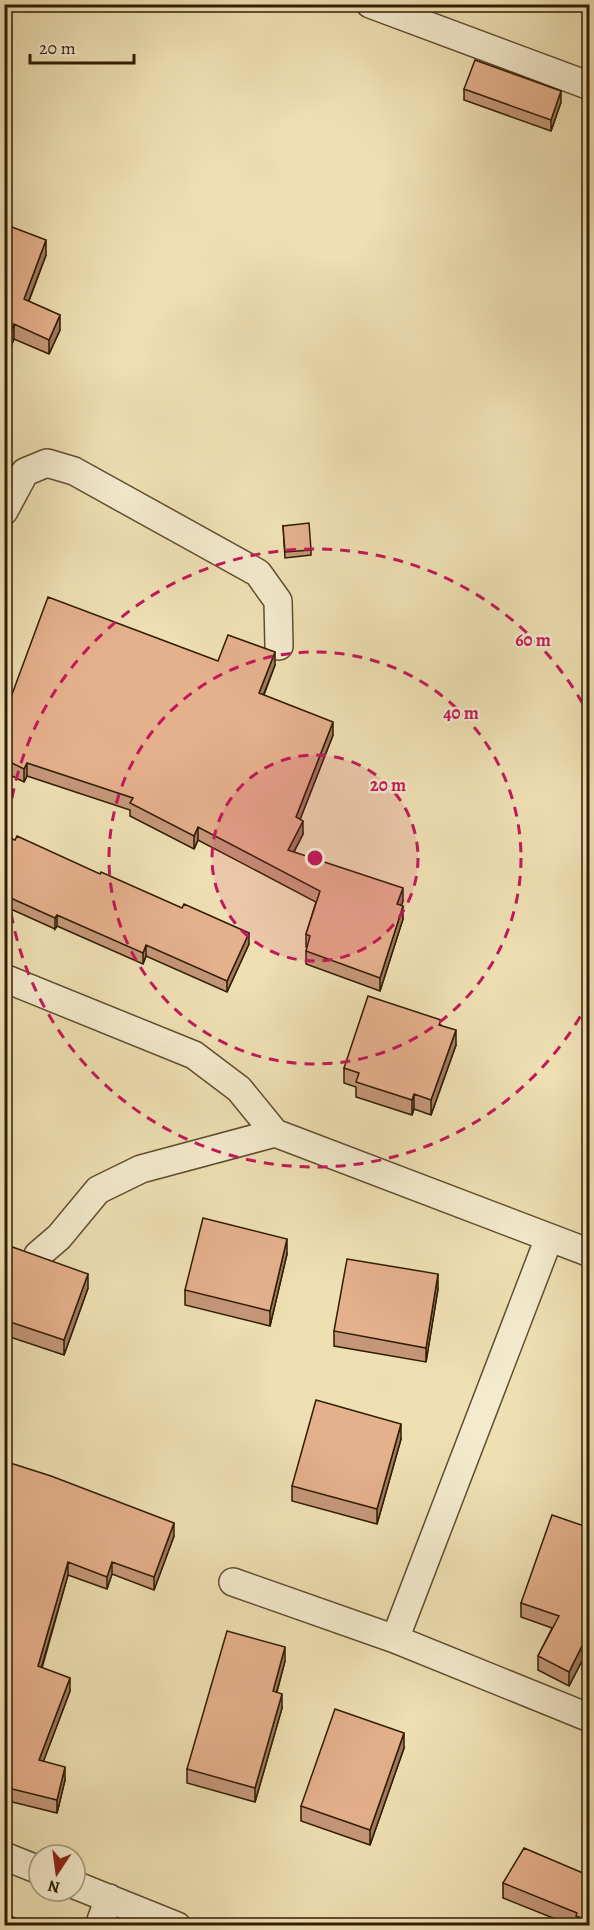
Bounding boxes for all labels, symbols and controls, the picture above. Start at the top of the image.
scale bar [30,27,134,65]
text: 20 m [39,36,76,60]
text: 60 m [515,628,551,652]
text: 40 m [443,701,479,725]
text: 20 m [370,773,406,797]
centre of rings [305,848,325,868]
north arrow [27,1843,87,1903]
text: N [45,1875,62,1899]

